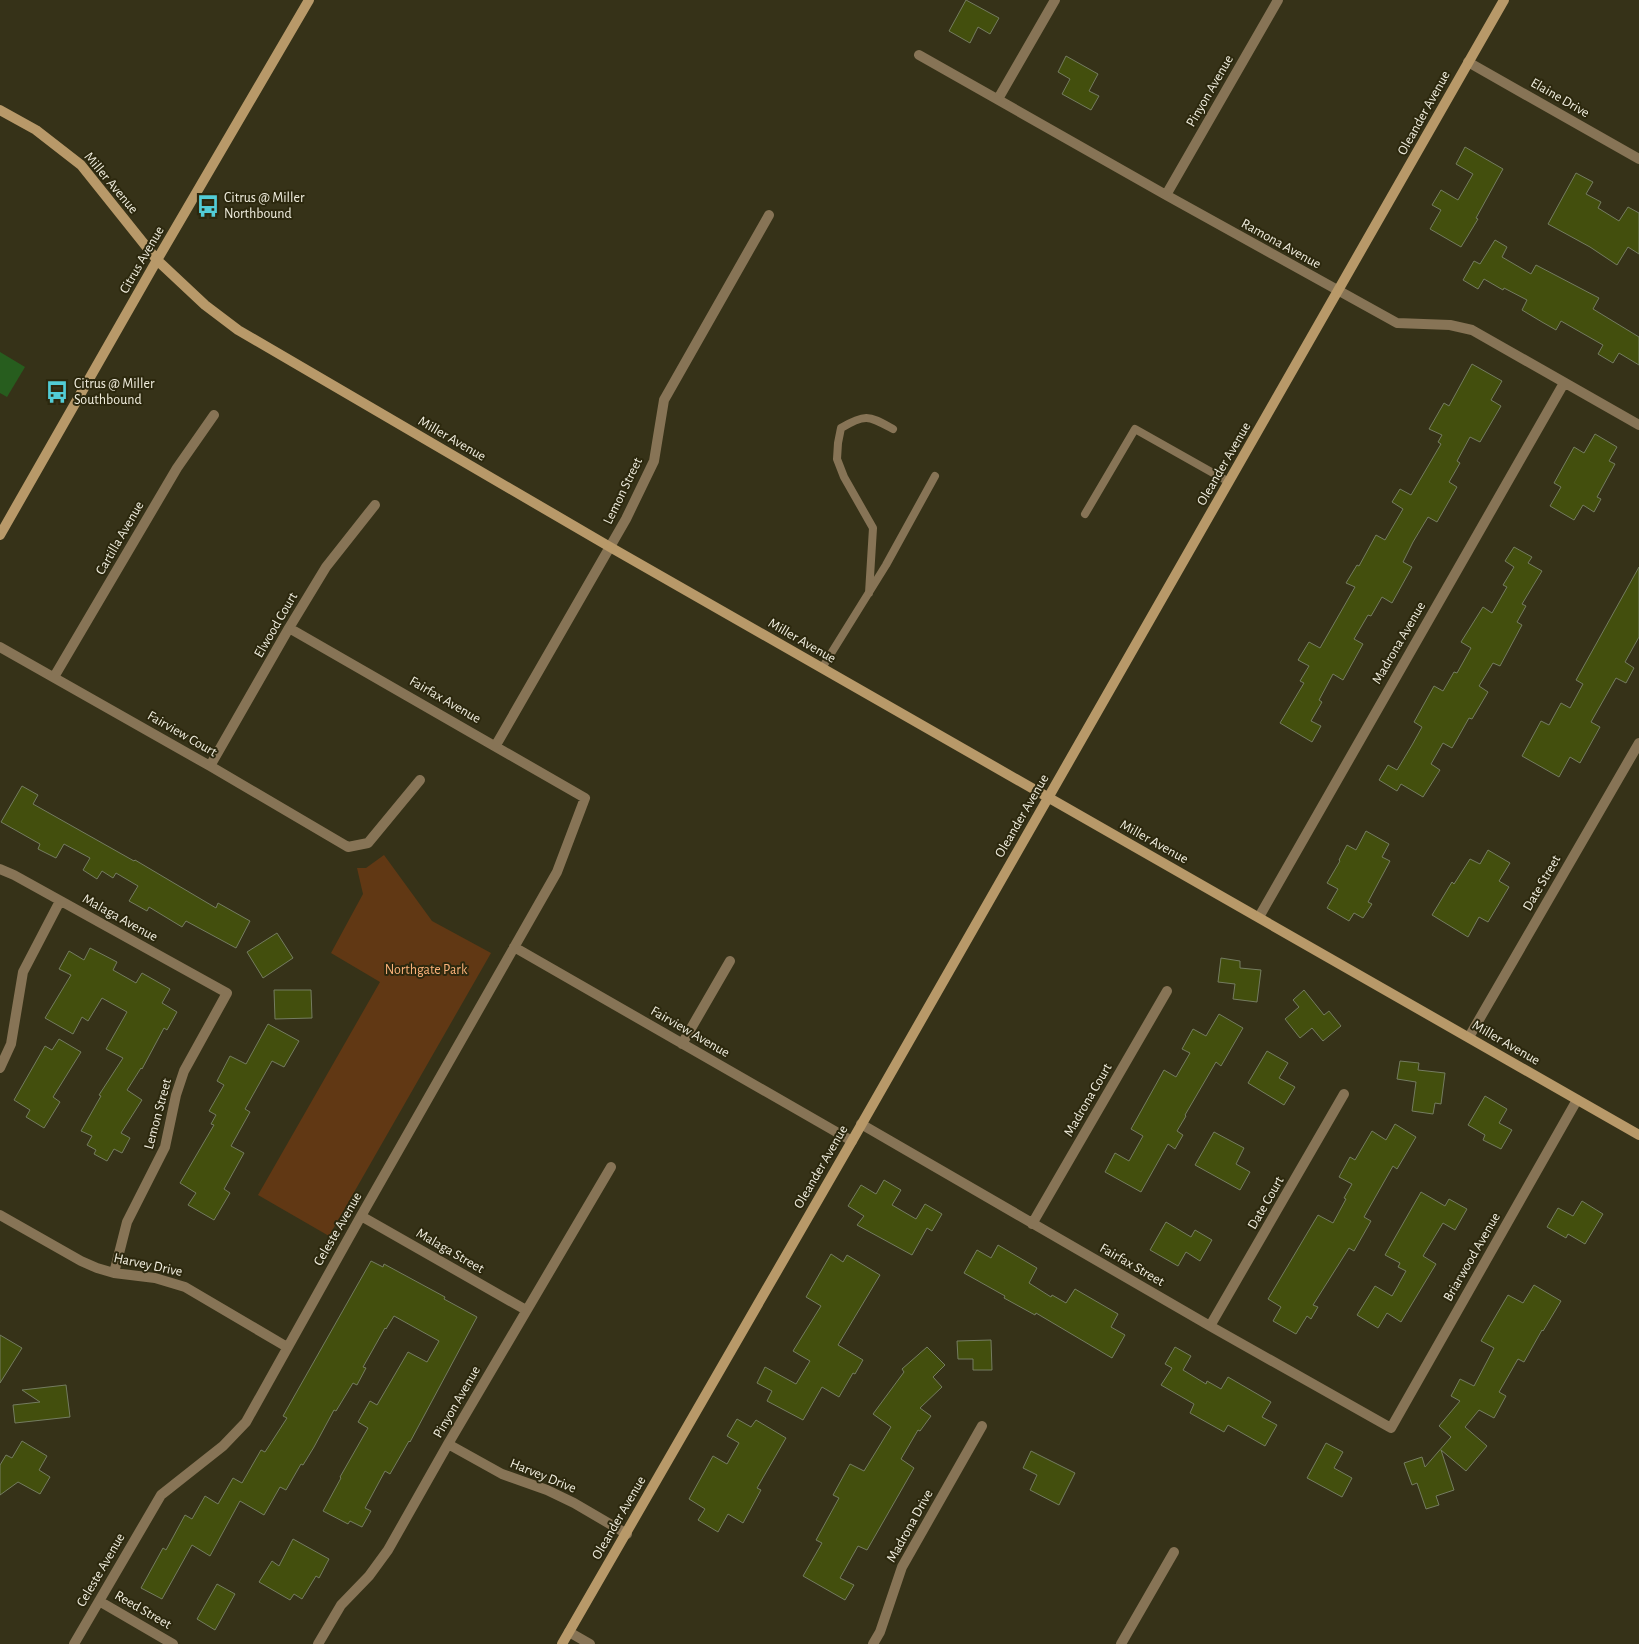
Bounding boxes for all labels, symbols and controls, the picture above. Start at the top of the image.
street label: Pinyon Avenue [1184,53,1236,129]
street label: Oleander Avenue [1395,69,1453,157]
street label: Elaine Drive [1528,76,1592,120]
street label: Miller Avenue [81,150,141,216]
place label: Citrus @ Miller Northbound [224,191,305,221]
bus stop icon: Citrus @ Miller Northbound [195,193,221,219]
street label: Ramona Avenue [1239,216,1323,272]
street label: Citrus Avenue [117,224,167,296]
place label: Citrus @ Miller Southbound [74,377,155,407]
bus stop icon: Citrus @ Miller Southbound [44,379,70,405]
street label: Miller Avenue [416,414,488,464]
street label: Oleander Avenue [1195,420,1253,508]
street label: Lemon Street [601,455,645,527]
street label: Cartilla Avenue [93,499,147,577]
street label: Elwood Court [252,590,300,660]
street label: Madrona Avenue [1370,599,1428,687]
street label: Miller Avenue [766,616,838,666]
street label: Fairfax Avenue [407,674,483,726]
street label: Fairview Court [145,709,220,760]
street label: Oleander Avenue [993,772,1051,860]
street label: Miller Avenue [1118,818,1190,866]
street label: Date Street [1521,852,1564,913]
street label: Malaga Avenue [80,892,160,944]
park label: Northgate Park [385,963,468,977]
street label: Fairview Avenue [648,1004,732,1060]
street label: Miller Avenue [1470,1018,1542,1068]
street label: Madrona Court [1062,1061,1115,1139]
street label: Lemon Street [142,1077,174,1151]
street label: Oleander Avenue [792,1123,850,1211]
street label: Date Court [1245,1174,1287,1232]
street label: Celeste Avenue [311,1190,365,1268]
street label: Briarwood Avenue [1441,1210,1503,1304]
street label: Malaga Street [414,1226,487,1276]
street label: Fairfax Street [1097,1241,1167,1289]
street label: Harvey Drive [112,1251,184,1279]
street label: Pinyon Avenue [431,1364,483,1440]
street label: Harvey Drive [508,1456,578,1496]
street label: Oleander Avenue [590,1474,648,1562]
street label: Madrona Drive [884,1487,936,1565]
street label: Celeste Avenue [74,1531,128,1609]
street label: Reed Street [112,1588,174,1632]

